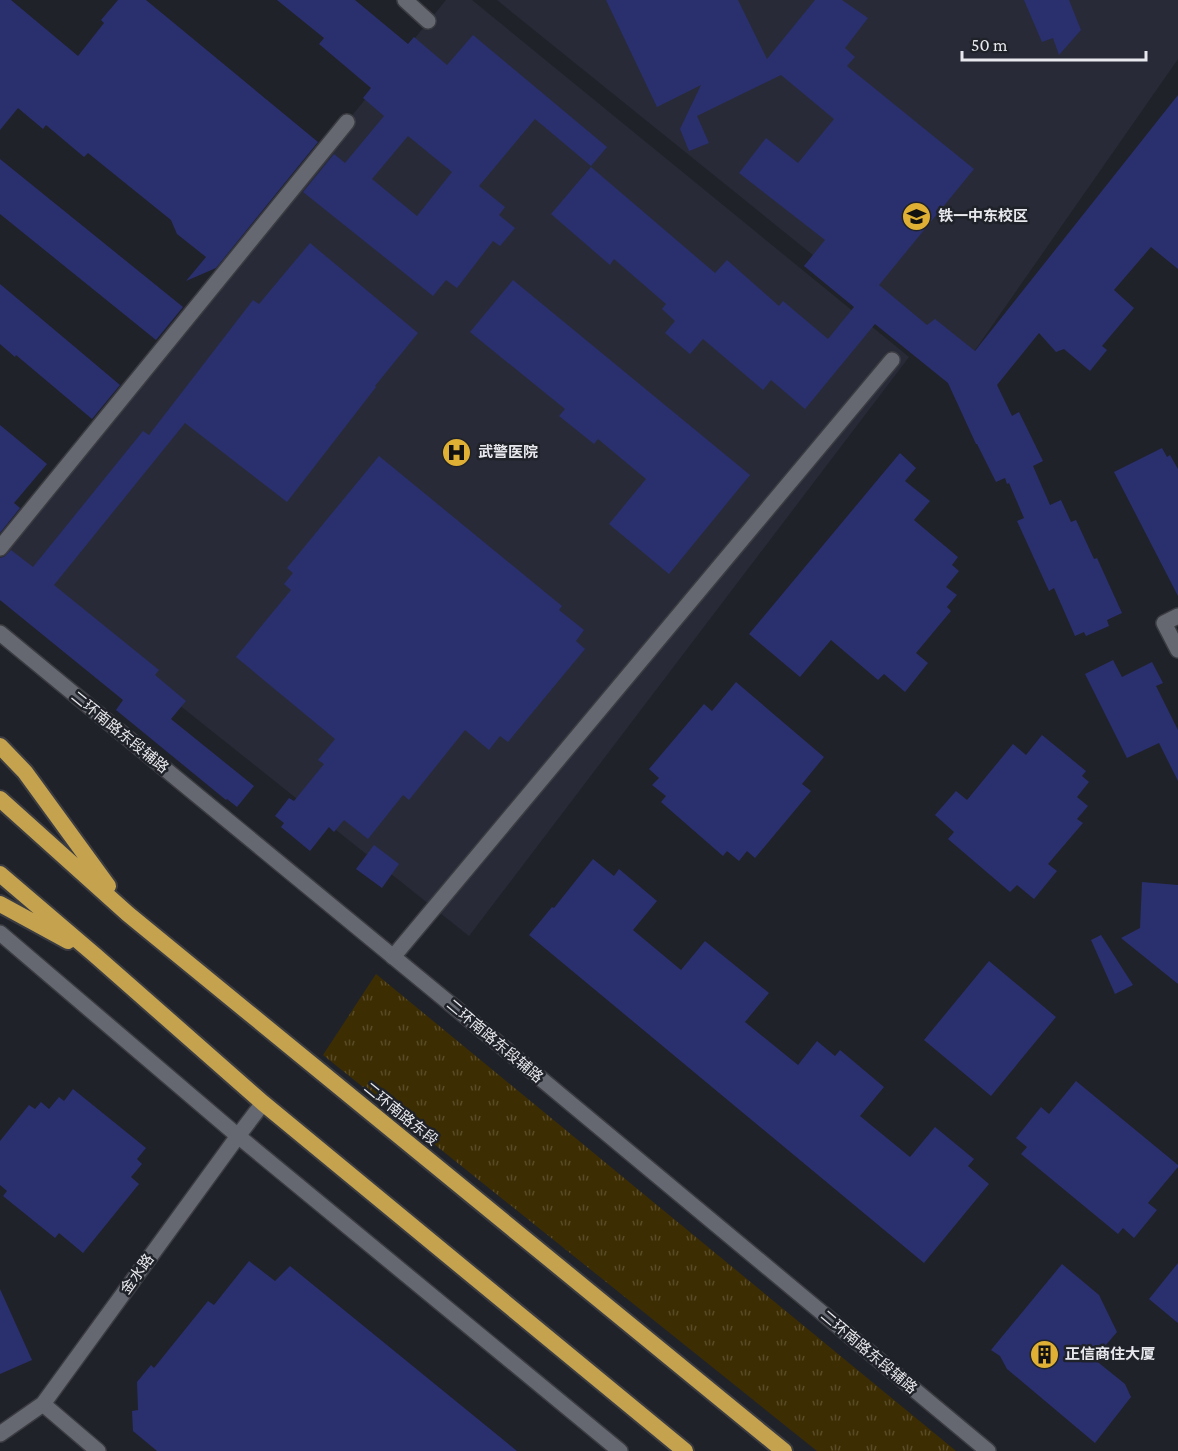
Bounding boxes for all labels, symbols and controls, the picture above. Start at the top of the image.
scale bar [962,24,1146,62]
text: 50 m [971,35,1008,55]
school or university icon: 铁一中东校区 [901,200,933,232]
place label: 铁一中东校区 [938,207,1028,224]
hospital icon: 武警医院 [441,436,473,468]
place label: 武警医院 [478,444,538,460]
street label: 二环南路东段辅路 [68,688,172,776]
street label: 二环南路东段辅路 [444,996,546,1086]
street label: 二环南路东段 [361,1079,441,1149]
street label: 金水路 [117,1251,157,1297]
street label: 二环南路东段辅路 [818,1307,920,1397]
building icon: 正信商住大厦 [1028,1338,1060,1370]
place label: 正信商住大厦 [1065,1346,1155,1362]

